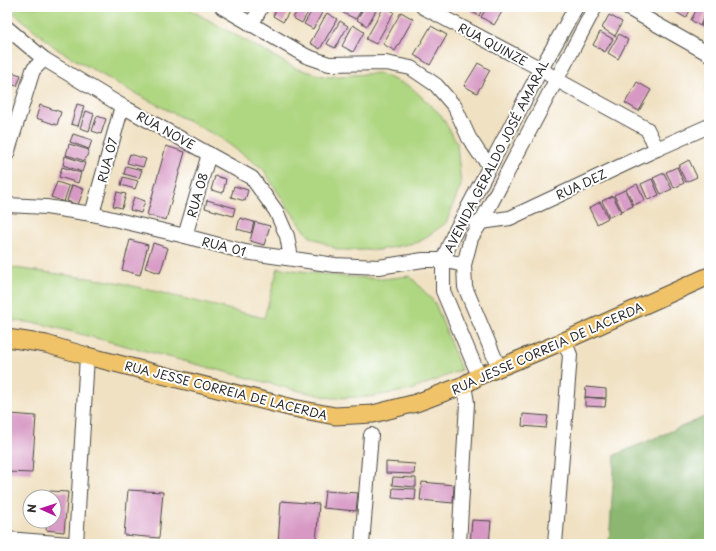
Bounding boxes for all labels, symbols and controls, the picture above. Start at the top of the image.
street label: RUA QUINZE [455,18,531,70]
street label: AVENIDA GERALDO JOSÉ AMARAL [439,56,553,256]
street label: RUA NOVE [133,107,199,153]
street label: RUA 07 [92,135,122,184]
street label: RUA DEZ [553,164,609,204]
street label: RUA 08 [182,170,212,220]
street label: RUA 01 [200,232,248,260]
street label: RUA JESSE CORREIA DE LACERDA [448,297,646,399]
street label: RUA JESSE CORREIA DE LACERDA [123,356,330,424]
north arrow [22,489,62,529]
text: N [23,503,40,513]

